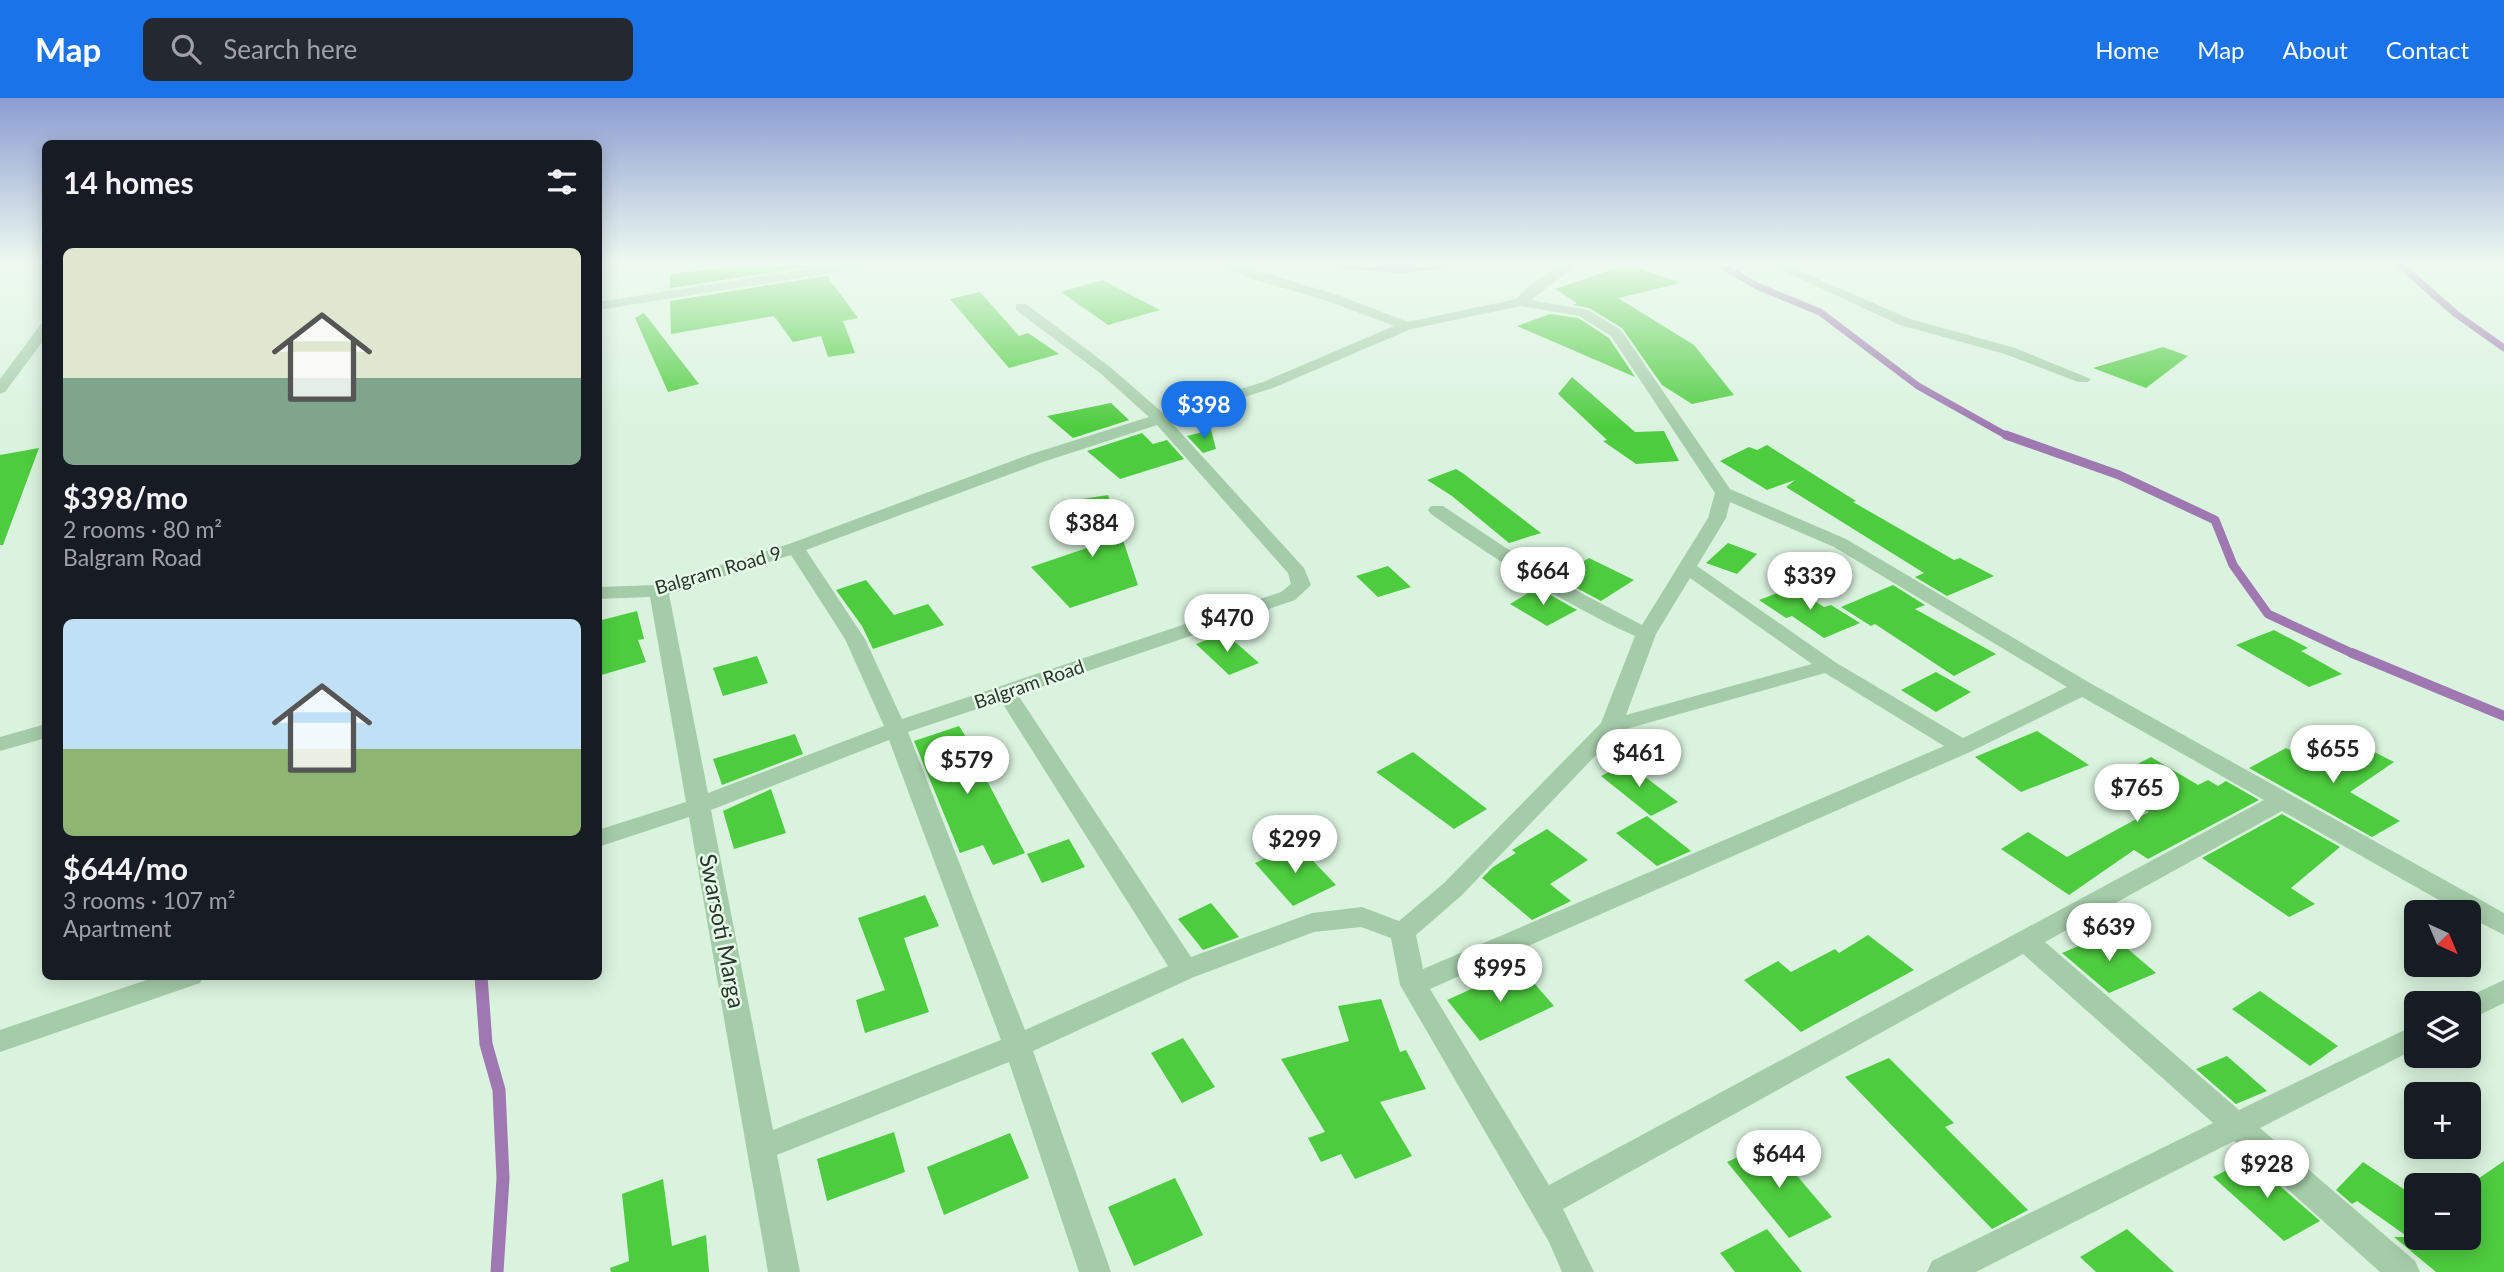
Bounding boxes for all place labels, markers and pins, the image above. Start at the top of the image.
pin: $398 [1163,382,1245,441]
pin: $384 [1051,500,1133,559]
pin: $664 [1502,547,1584,607]
pin: $339 [1769,552,1851,612]
pin: $470 [1186,594,1268,654]
pin: $655 [2292,726,2374,785]
pin: $461 [1598,730,1680,789]
pin: $579 [926,736,1008,796]
pin: $765 [2096,764,2178,824]
pin: $299 [1254,816,1336,875]
pin: $639 [2068,904,2150,963]
pin: $995 [1459,944,1541,1004]
pin: $644 [1738,1130,1820,1190]
pin: $928 [2226,1140,2308,1200]

